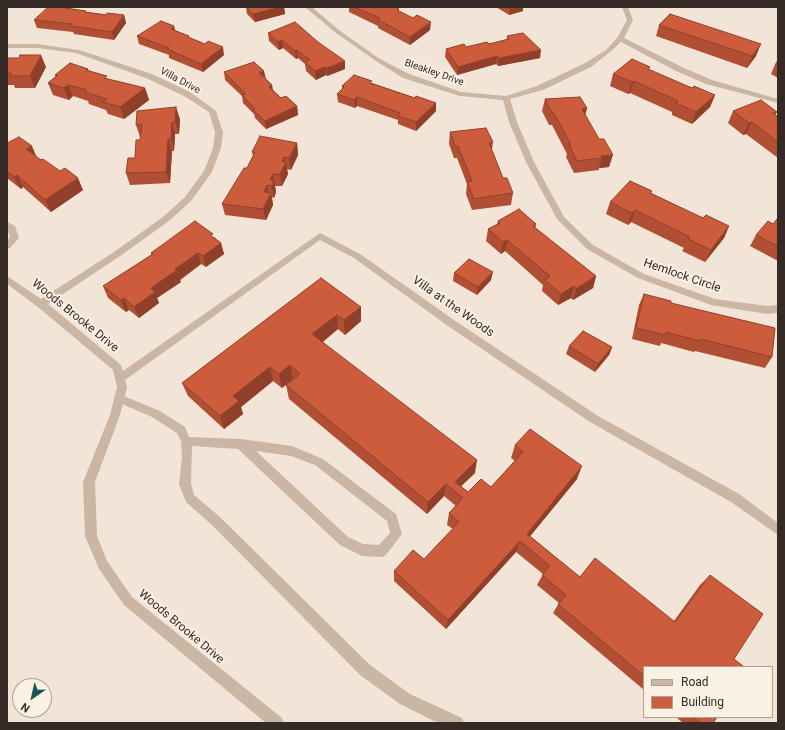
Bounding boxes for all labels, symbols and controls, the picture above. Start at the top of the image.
street label: Bleakley Drive [403,57,465,89]
street label: Villa Drive [158,65,202,97]
street label: Hemlock Circle [641,256,723,296]
street label: Villa at the Woods [409,273,497,341]
street label: Woods Brooke Drive [29,277,121,355]
street label: Woods Brooke Drive [135,587,227,667]
legend [643,666,773,718]
text: Road [681,675,709,689]
north arrow [12,678,52,718]
text: Building [681,695,724,709]
text: N [19,700,32,715]

